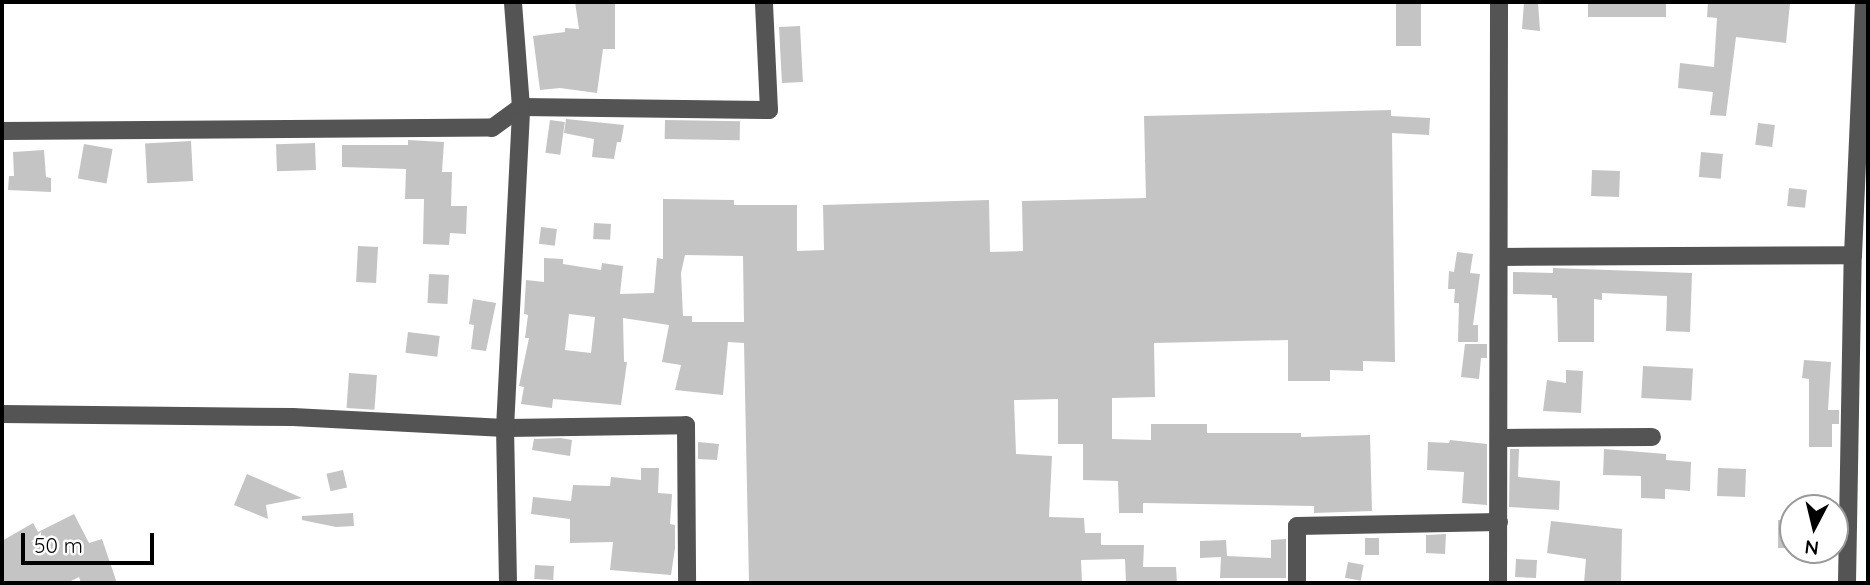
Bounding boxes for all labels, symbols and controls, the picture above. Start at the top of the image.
north arrow [1779,494,1849,564]
scale bar [24,518,158,562]
text: 50 m [34,532,83,558]
text: N [1803,535,1820,561]

